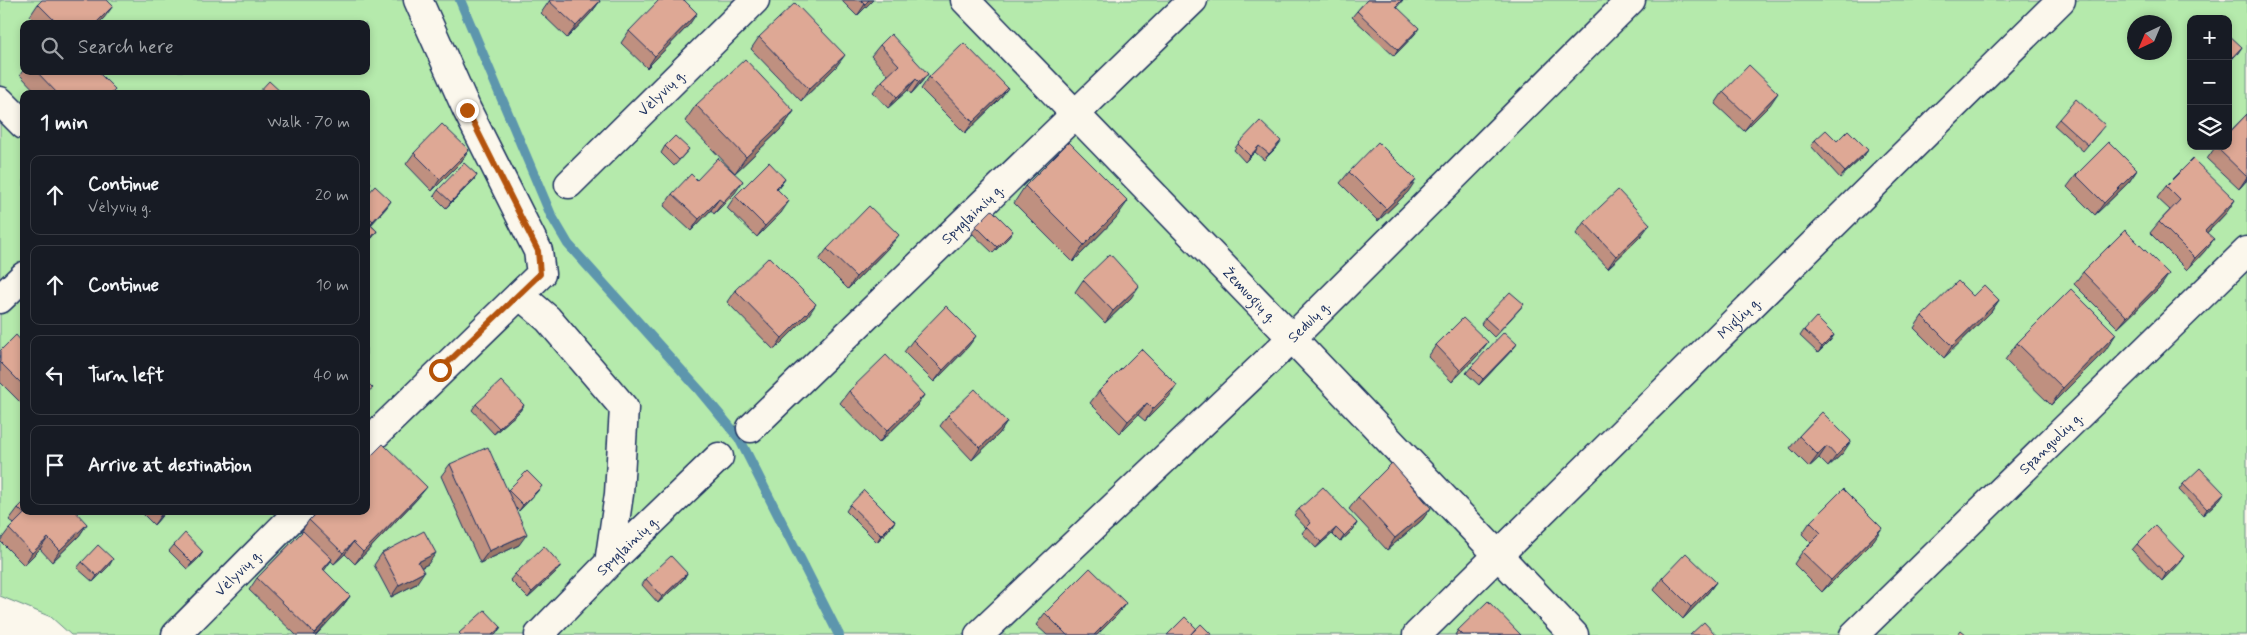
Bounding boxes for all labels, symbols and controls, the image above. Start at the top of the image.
north arrow [2127,15,2172,60]
map controls [2187,15,2232,150]
button: + [2187,15,2232,60]
search box [20,20,370,75]
icon: search [38,34,66,62]
text: Search here [78,35,174,60]
button: − [2187,60,2232,105]
street label: Vėlyvių g. [634,65,690,121]
route end [456,99,479,122]
button: layers [2187,105,2232,150]
text: 1 min [40,109,88,137]
text: Walk · 70 m [267,112,350,133]
text: Continue [88,172,159,197]
street label: Spyglainių g. [938,180,1008,249]
icon: ahead [41,181,69,209]
text: 20 m [315,185,349,206]
text: Vėlyvių g. [88,197,152,218]
street label: Žemuogių g. [1218,263,1281,328]
icon: ahead [41,271,69,299]
text: Continue [88,273,159,298]
text: 10 m [316,275,349,296]
street label: Miglių g. [1714,293,1766,344]
street label: Sedulų g. [1284,297,1335,348]
route start [429,359,452,382]
icon: left [41,361,69,389]
text: Turn left [88,363,164,388]
text: 40 m [313,365,349,386]
street label: Spanguolių g. [2015,408,2088,479]
icon: arrive [41,451,69,479]
text: Arrive at destination [88,453,252,478]
street label: Spyglainių g. [593,511,664,581]
street label: Vėlyvių g. [211,545,267,601]

